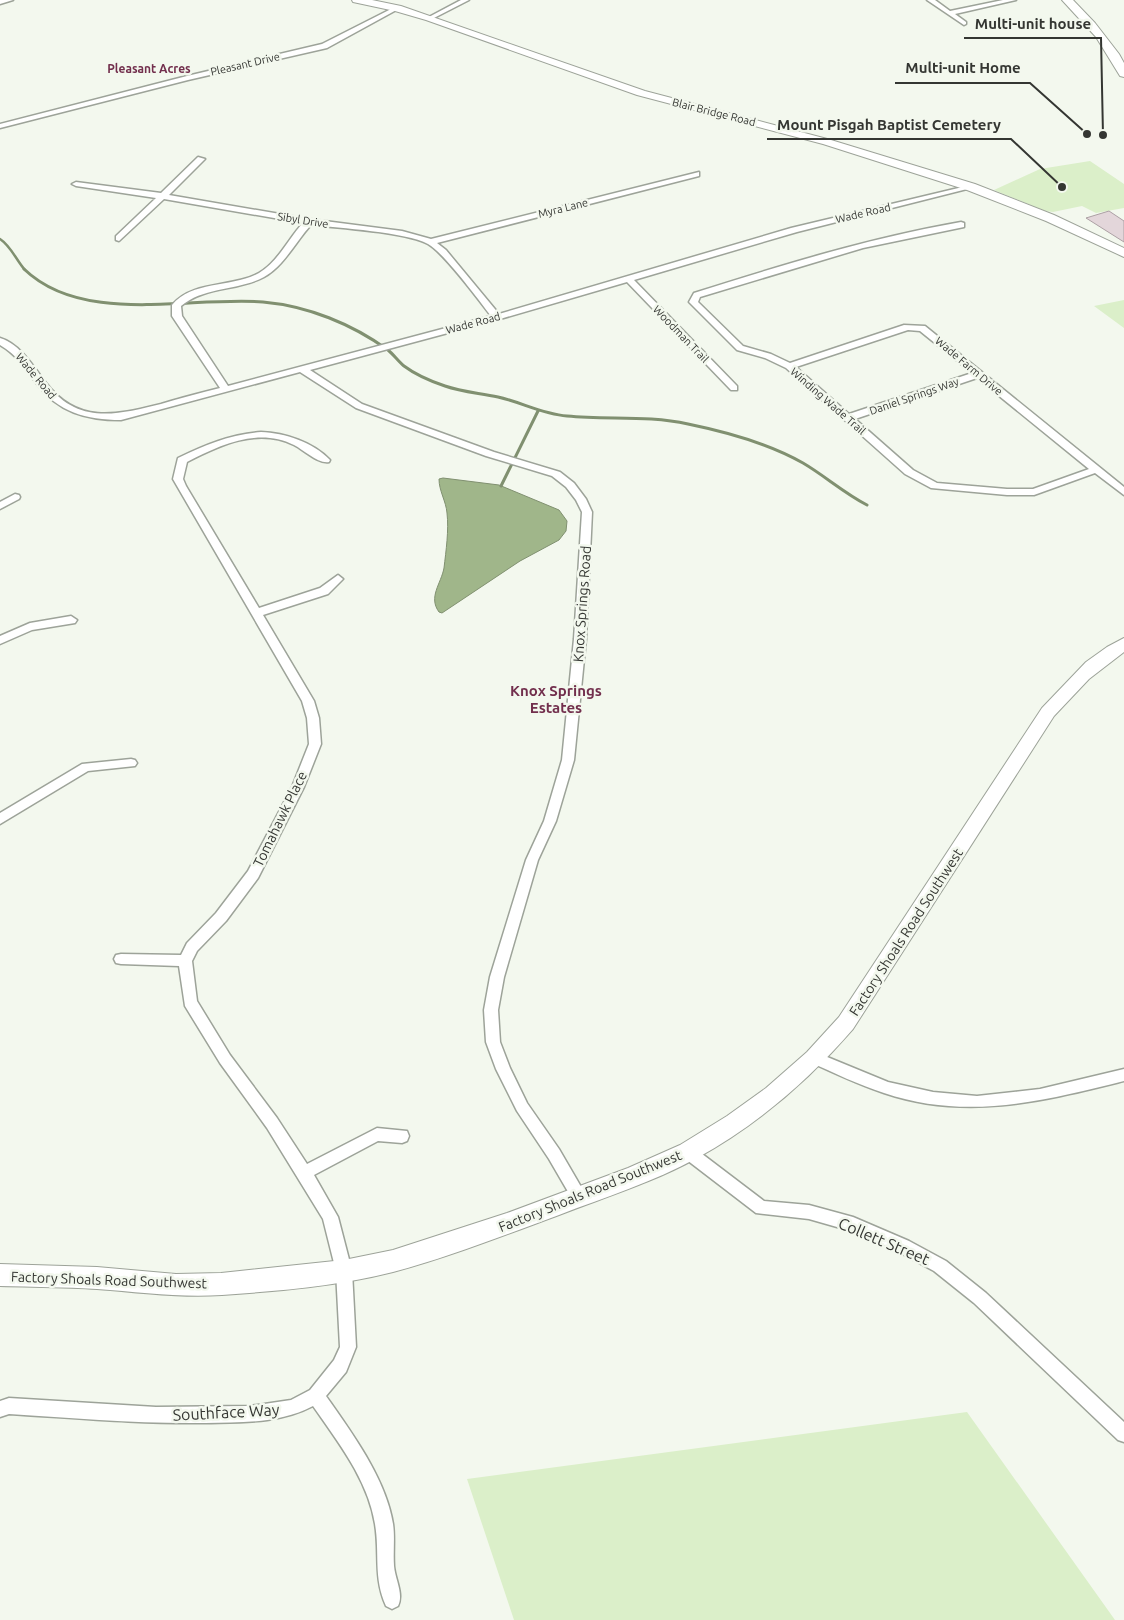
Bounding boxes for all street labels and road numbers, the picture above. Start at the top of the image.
street label: Pleasant Drive [209,50,281,78]
street label: Blair Bridge Road [671,96,757,128]
street label: Myra Lane [537,196,589,220]
street label: Wade Road [834,201,892,225]
street label: Sibyl Drive [277,210,329,230]
street label: Woodman Trail [651,303,711,365]
street label: Wade Road [444,310,502,336]
street label: Wade Farm Drive [933,334,1005,398]
street label: Wade Road [13,351,59,401]
street label: Winding Wade Trail [788,365,868,437]
street label: Daniel Springs Way [868,375,961,417]
street label: Knox Springs Road [570,545,594,663]
street label: Tomahawk Place [250,769,310,869]
street label: Factory Shoals Road Southwest [846,845,966,1019]
street label: Factory Shoals Road Southwest [496,1147,684,1235]
street label: Collett Street [836,1214,933,1269]
street label: Factory Shoals Road Southwest [11,1269,208,1291]
street label: Southface Way [172,1400,280,1424]

